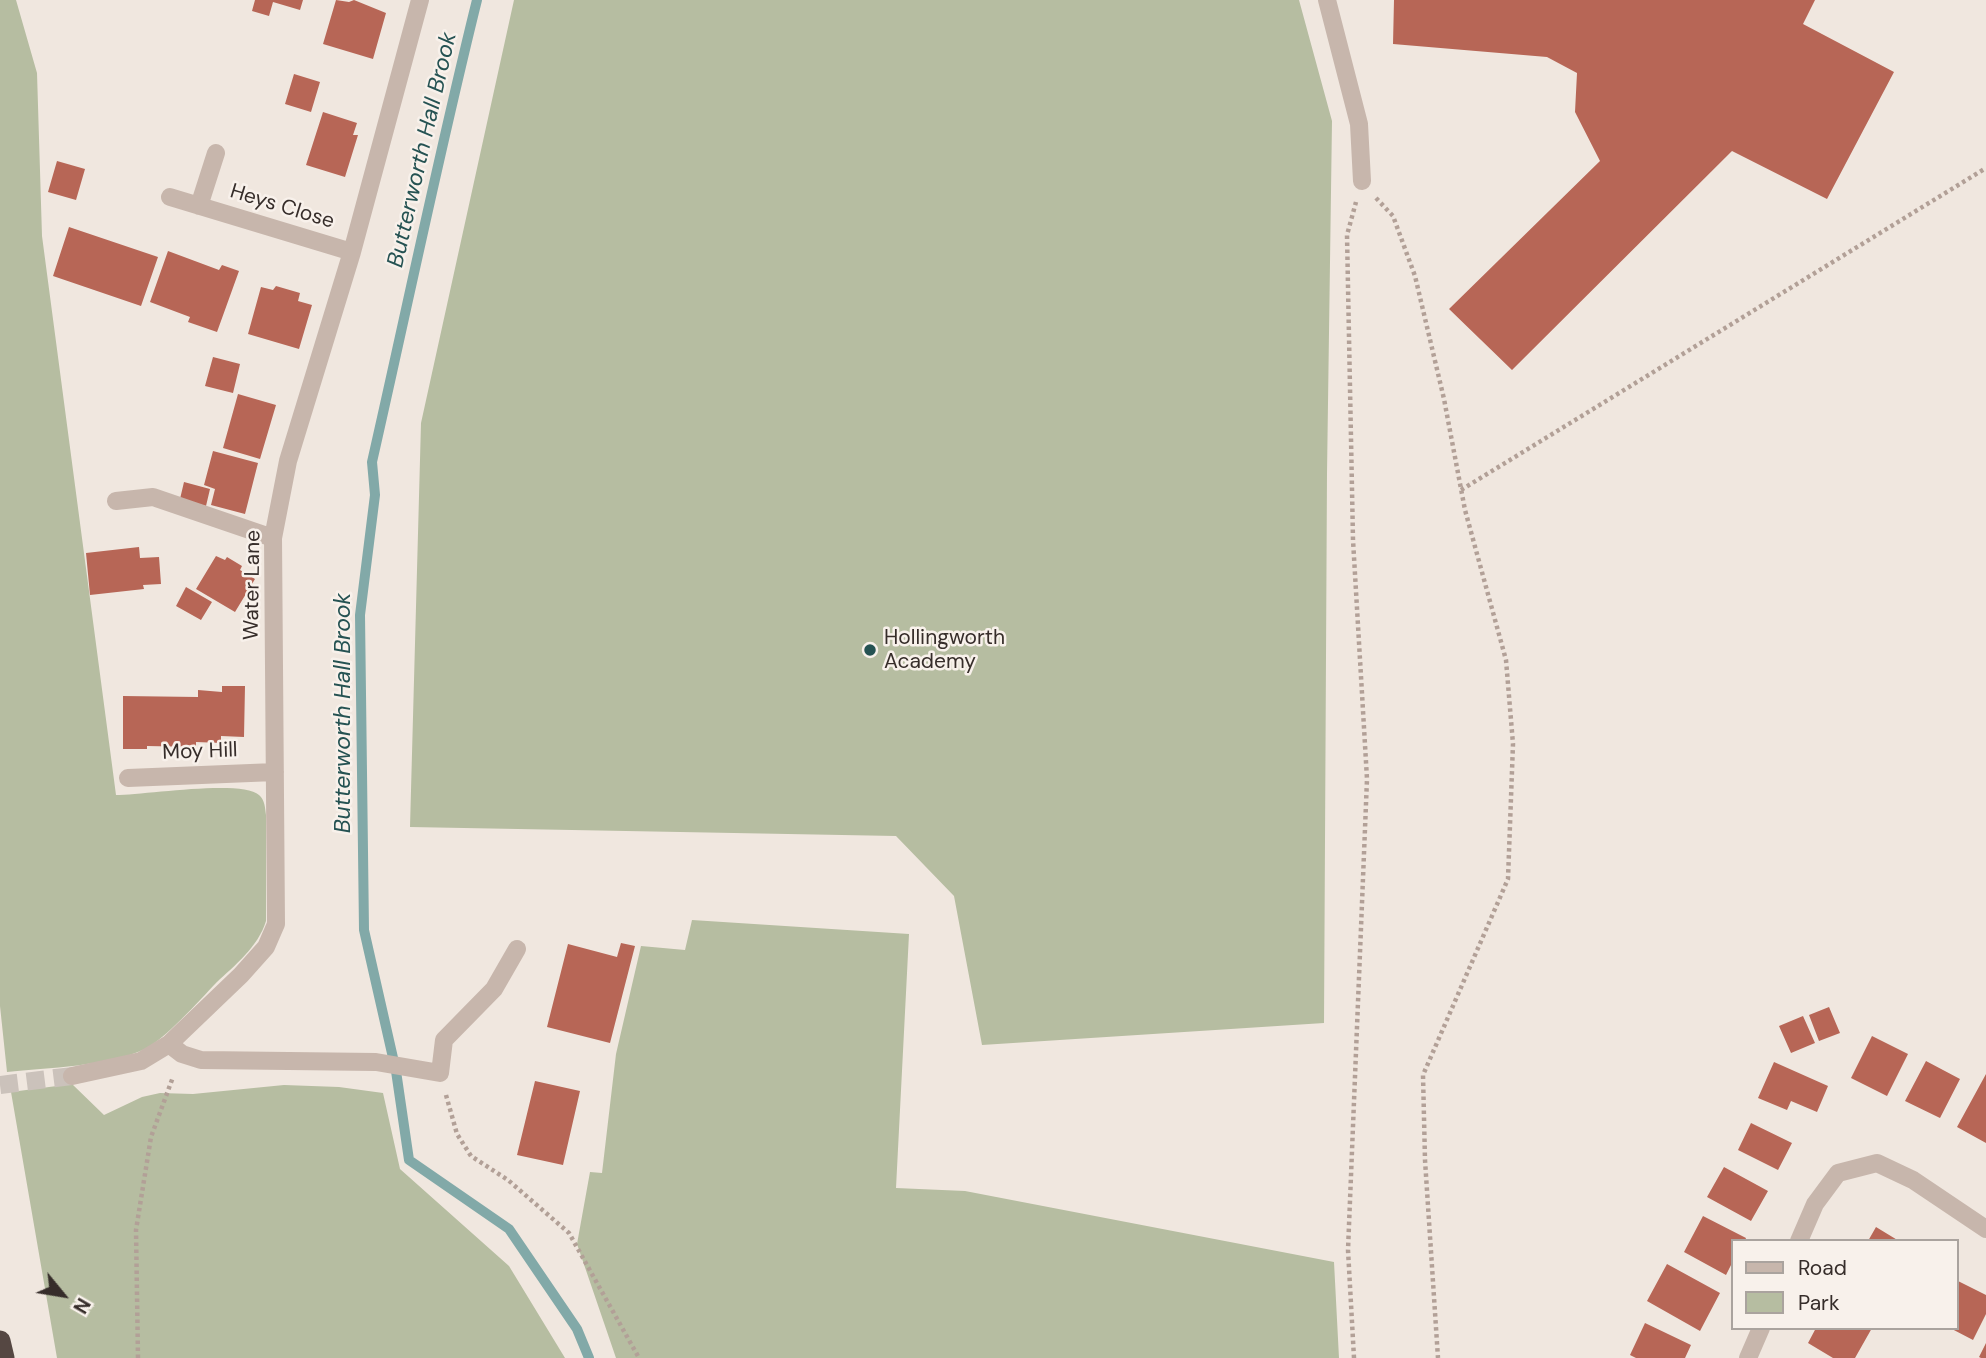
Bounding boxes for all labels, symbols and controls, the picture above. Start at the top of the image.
water label: Butterworth Hall Brook [382,30,464,270]
street label: Heys Close [227,179,337,235]
street label: Water Lane [239,530,267,640]
water label: Butterworth Hall Brook [330,593,358,833]
place label: Hollingworth Academy [884,625,1005,675]
marker: Hollingworth Academy [862,642,878,658]
street label: Moy Hill [162,738,238,766]
legend [1730,1239,1958,1330]
text: Road [1798,1254,1847,1282]
north arrow [28,1260,98,1330]
text: Park [1798,1289,1839,1317]
text: N [67,1293,96,1318]

